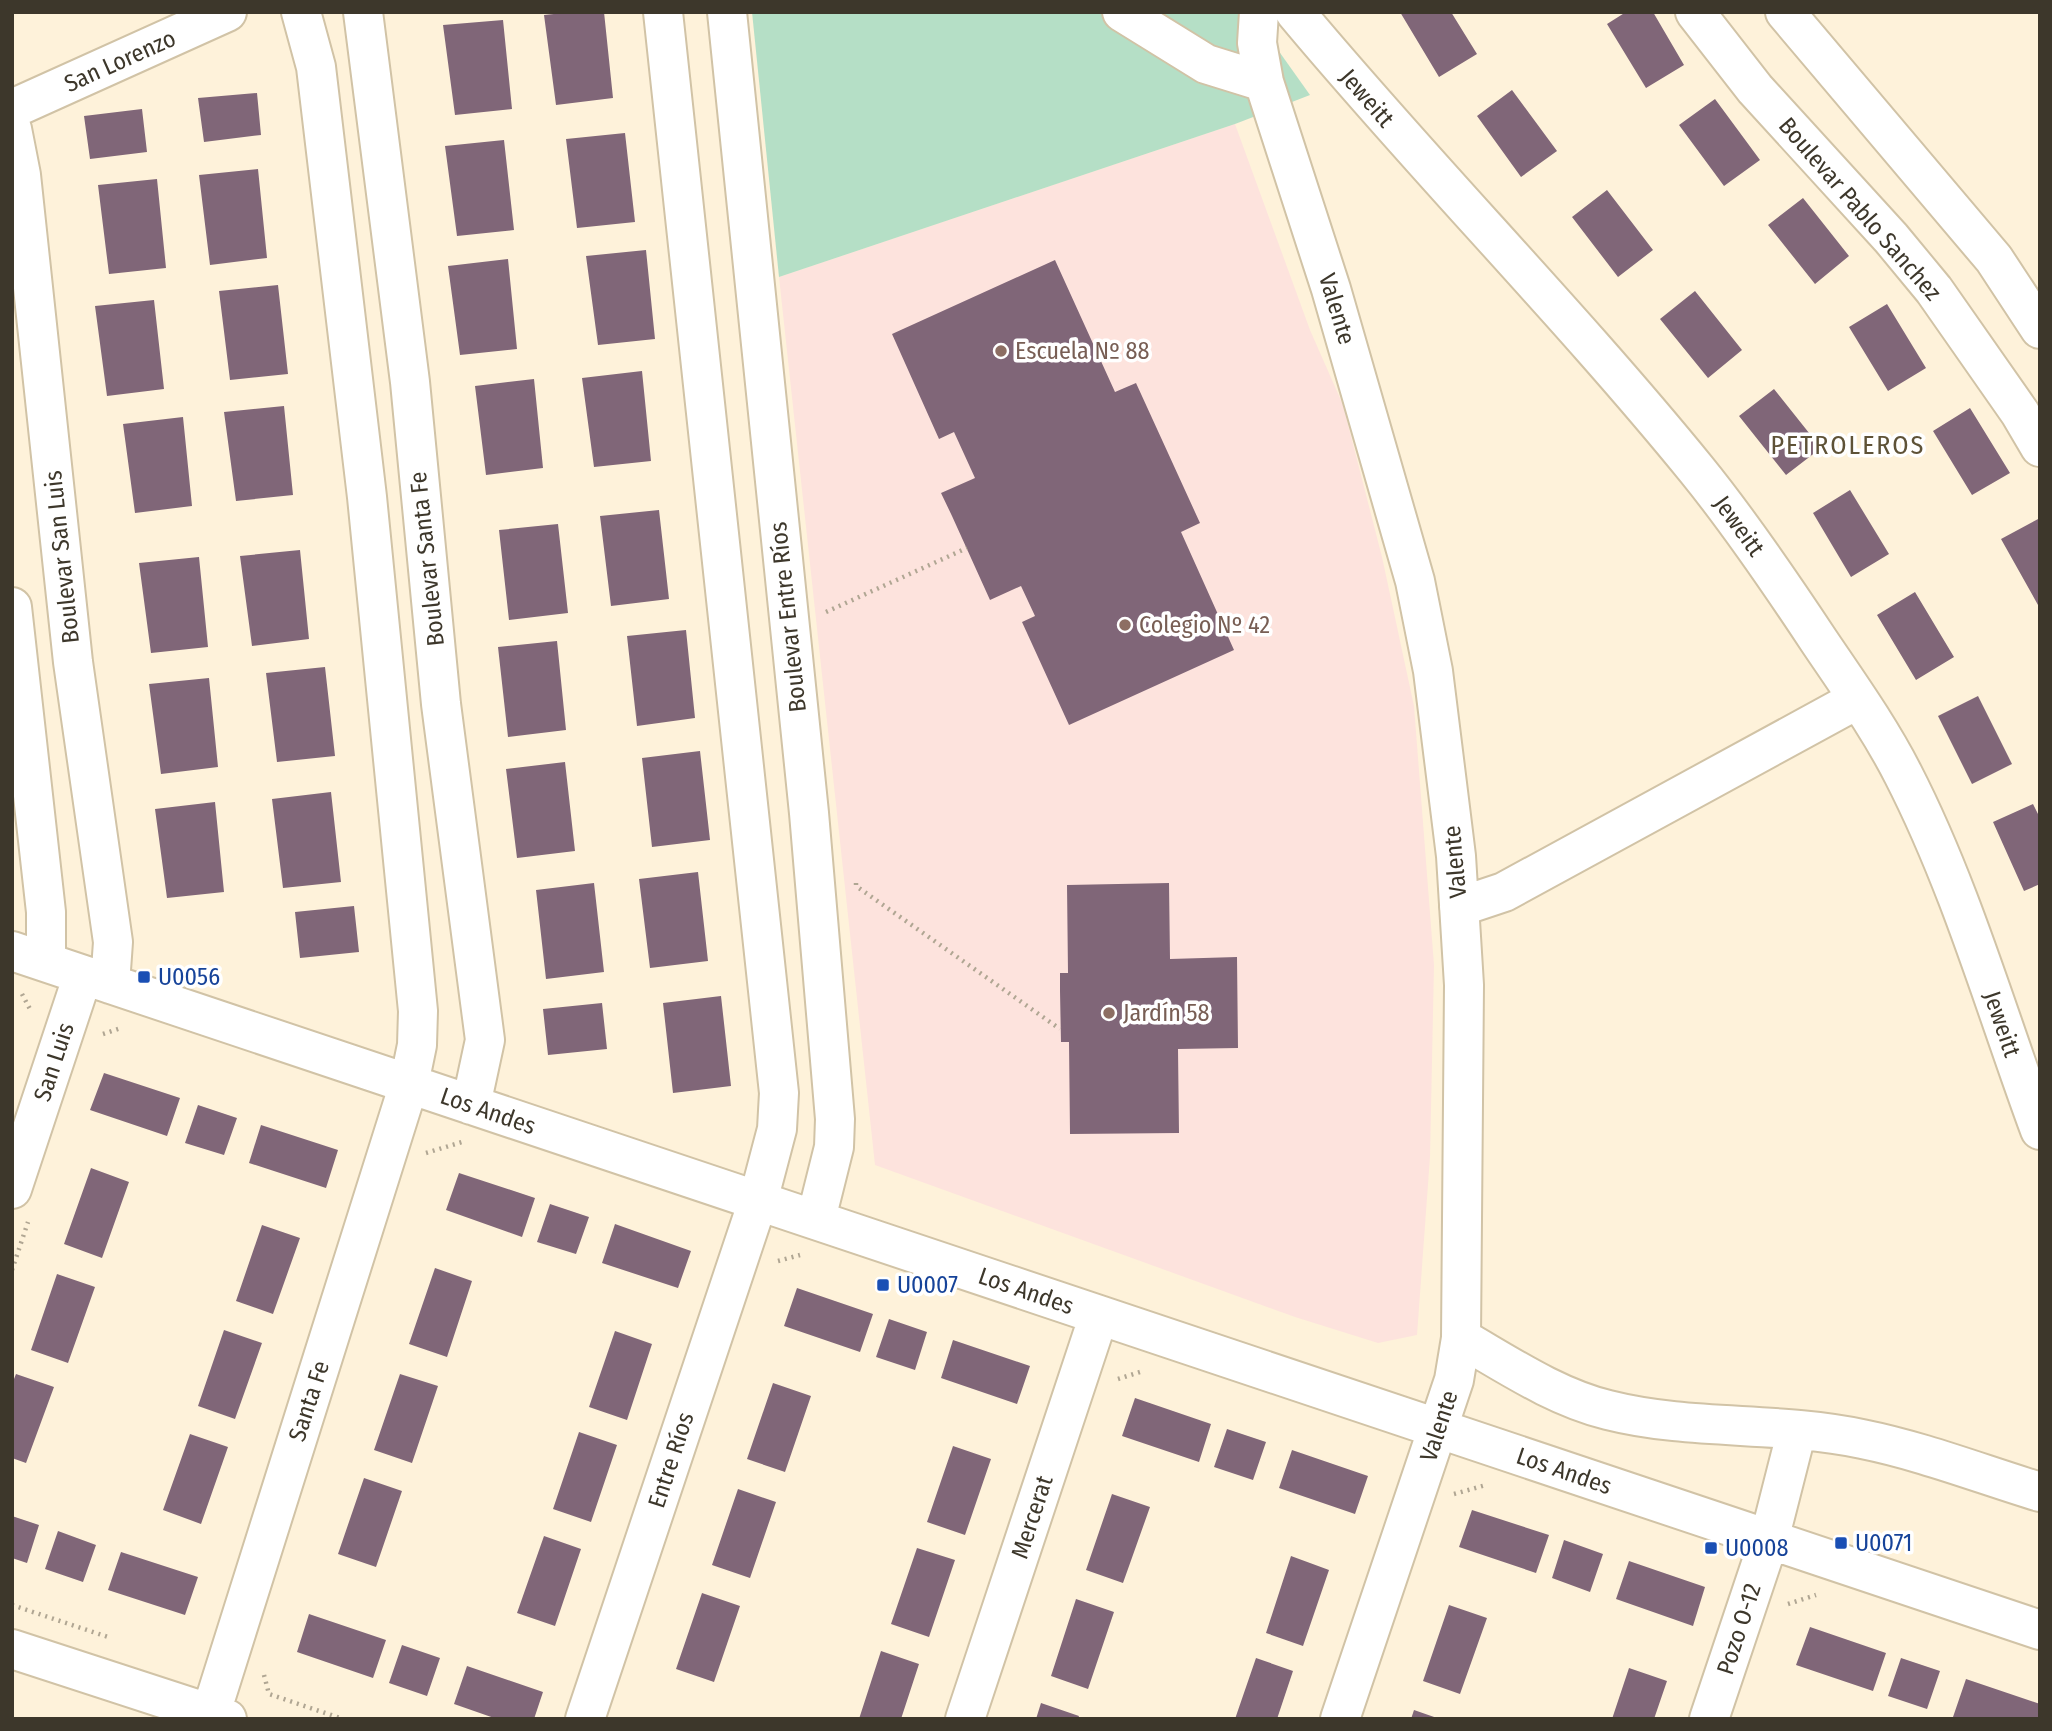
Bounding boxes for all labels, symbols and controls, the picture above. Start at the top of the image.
street label: San Lorenzo [60,24,180,98]
street label: Jeweitt [1334,63,1400,133]
street label: Boulevar Pablo Sanchez [1773,112,1947,306]
street label: Valente [1313,270,1361,348]
place label: Escuela Nº 88 [1015,337,1150,365]
marker: Escuela Nº 88 [993,343,1009,359]
district label: PETROLEROS [1771,430,1925,461]
street label: Boulevar San Luis [39,469,85,645]
street label: Boulevar Santa Fe [404,470,450,648]
street label: Jeweitt [1708,490,1770,562]
street label: Boulevar Entre Ríos [764,520,812,714]
place label: Colegio Nº 42 [1139,611,1270,639]
marker: Colegio Nº 42 [1117,617,1133,633]
street label: Valente [1438,824,1472,900]
place label: U0056 [158,963,220,991]
marker: U0056 [136,969,152,985]
street label: Jeweitt [1978,987,2026,1061]
place label: Jardín 58 [1123,999,1210,1027]
marker: Jardín 58 [1101,1005,1117,1021]
street label: San Luis [28,1019,80,1105]
street label: Los Andes [437,1082,539,1140]
street label: Los Andes [975,1262,1077,1320]
place label: U0007 [897,1271,958,1299]
marker: U0007 [875,1277,891,1293]
street label: Santa Fe [283,1357,335,1445]
street label: Valente [1414,1387,1464,1465]
street label: Entre Ríos [642,1409,700,1511]
street label: Los Andes [1513,1442,1615,1500]
street label: Mercerat [1005,1472,1059,1562]
place label: U0071 [1855,1529,1912,1557]
place label: U0008 [1725,1534,1789,1562]
marker: U0071 [1833,1535,1849,1551]
marker: U0008 [1703,1540,1719,1556]
street label: Pozo O-12 [1711,1580,1767,1678]

